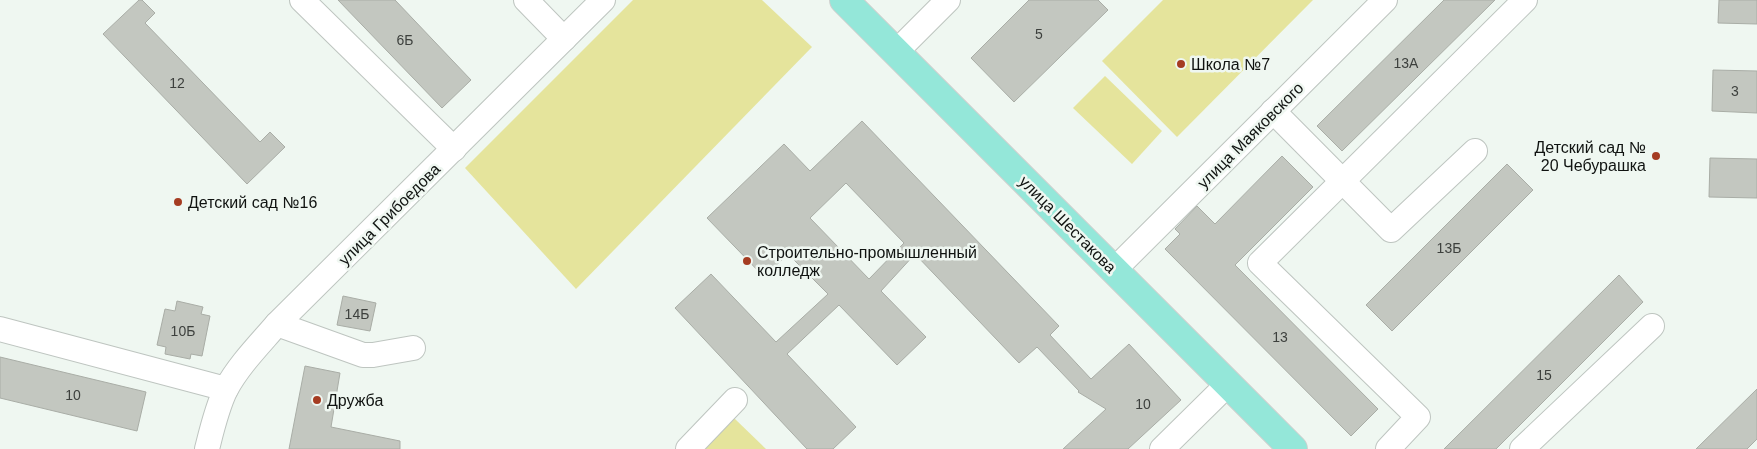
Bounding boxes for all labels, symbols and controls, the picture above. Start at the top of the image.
house number: 5 [1035,26,1043,42]
house number: 6Б [397,32,413,48]
house number: 13А [1394,55,1419,71]
place label: Школа №7 [1191,56,1270,73]
marker: Школа №7 [1175,58,1187,70]
house number: 12 [169,75,185,91]
street label: улица Маяковского [1194,79,1307,192]
house number: 3 [1731,83,1739,99]
place label: Детский сад № 20 Чебурашка [1534,139,1646,174]
marker: Детский сад № 20 Чебурашка [1650,150,1662,162]
street label: улица Грибоедова [335,160,444,268]
street label: улица Шестакова [1016,173,1119,276]
place label: Детский сад №16 [188,194,317,211]
marker: Детский сад №16 [172,196,184,208]
house number: 13Б [1437,240,1461,256]
place label: Строительно-промышленный колледж [757,244,977,279]
marker: Строительно-промышленный колледж [741,255,753,267]
house number: 14Б [345,306,369,322]
house number: 10Б [171,323,195,339]
house number: 13 [1272,329,1288,345]
house number: 15 [1536,367,1552,383]
house number: 10 [65,387,81,403]
place label: Дружба [327,392,383,409]
marker: Дружба [311,394,323,406]
house number: 10 [1135,396,1151,412]

